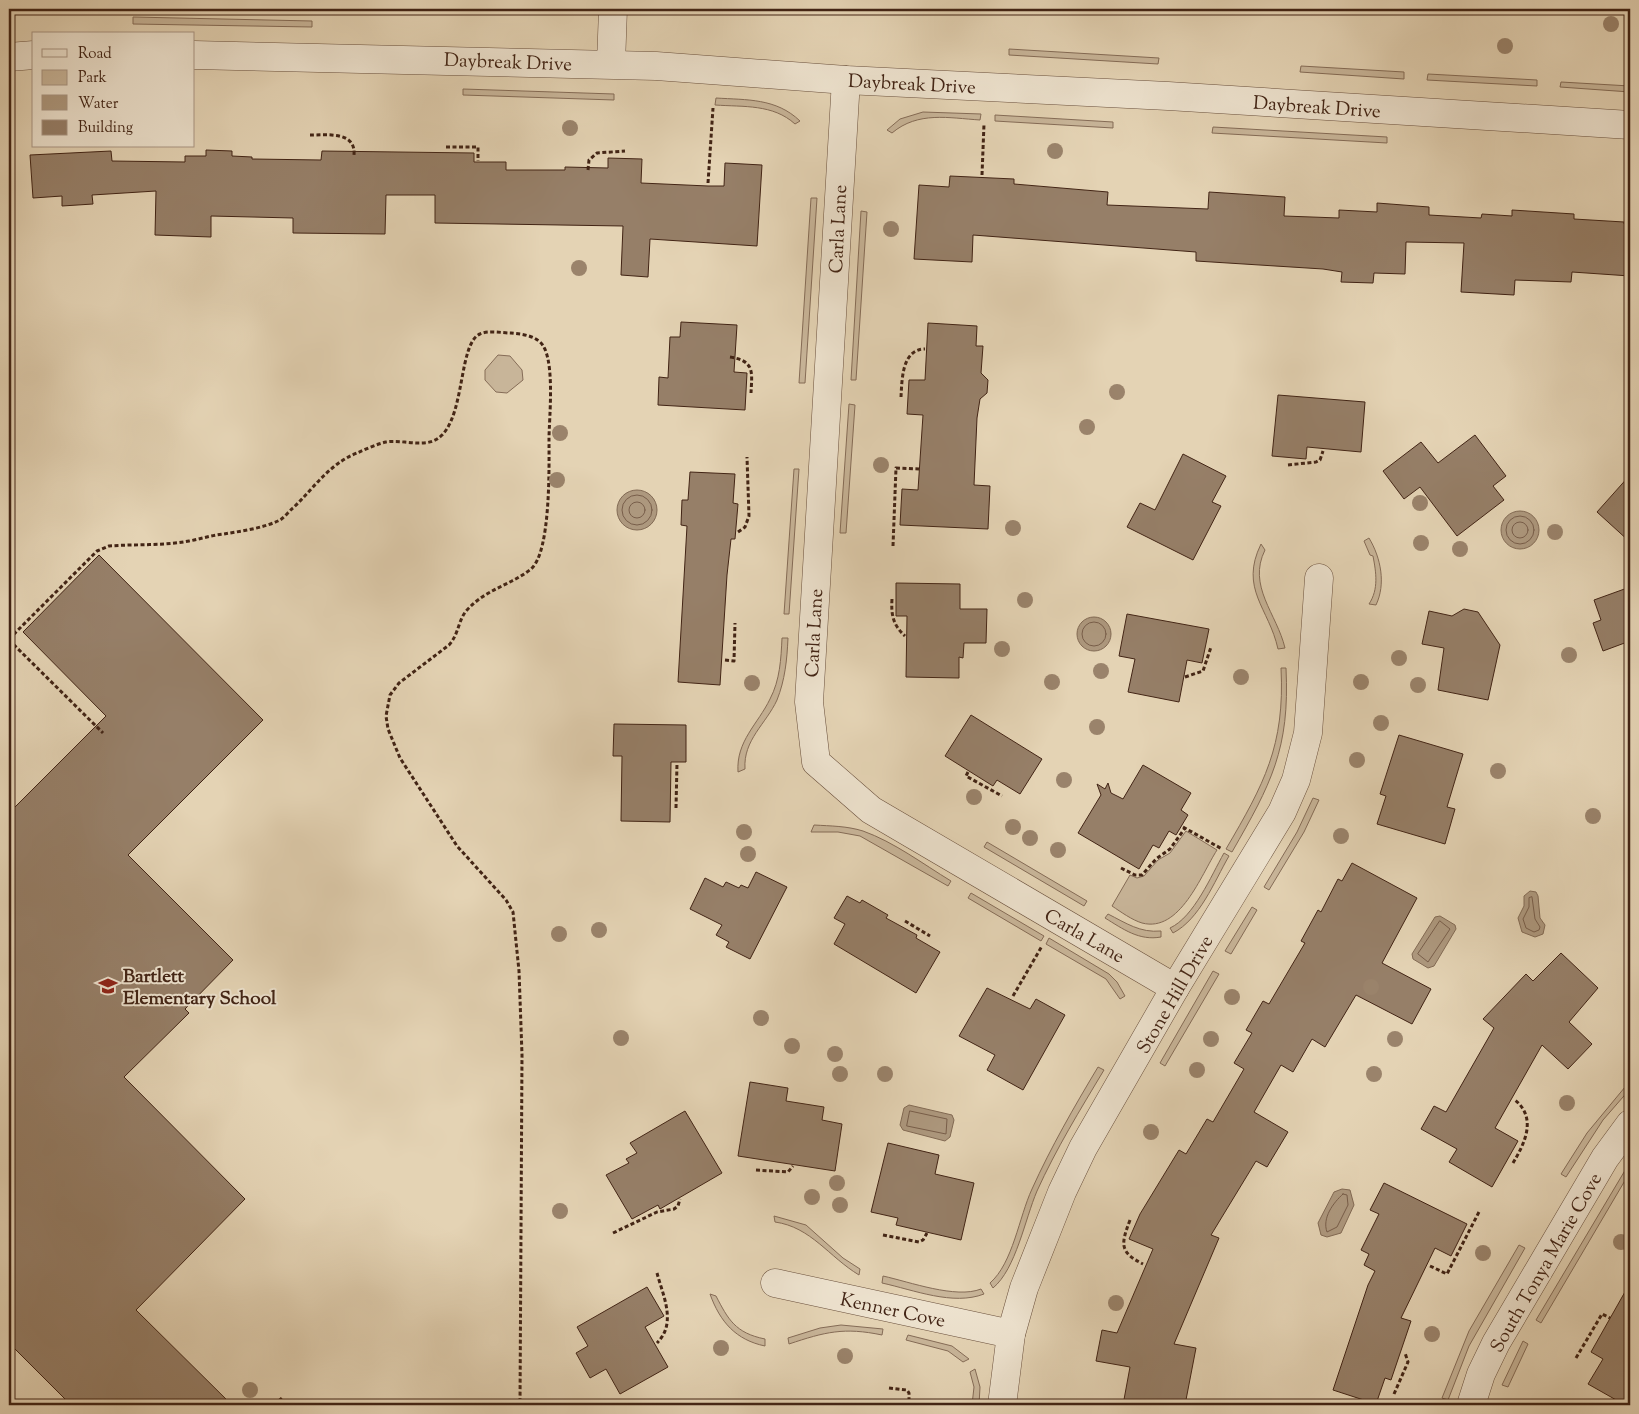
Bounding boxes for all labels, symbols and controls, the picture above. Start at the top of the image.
legend [32,32,195,148]
text: Road [78,44,112,65]
street label: Daybreak Drive [443,48,573,79]
text: Park [78,68,107,89]
street label: Daybreak Drive [847,69,977,102]
street label: Daybreak Drive [1252,91,1382,126]
text: Water [78,94,119,115]
text: Building [78,118,133,139]
street label: Carla Lane [824,184,855,274]
street label: Carla Lane [800,588,831,678]
street label: Carla Lane [1039,903,1129,971]
street label: Stone Hill Drive [1131,931,1221,1060]
place label: Bartlett Elementary School [123,964,277,1013]
school or university icon: Bartlett Elementary School [97,975,119,997]
street label: South Tonya Marie Cove [1485,1168,1610,1358]
street label: Kenner Cove [837,1287,948,1336]

